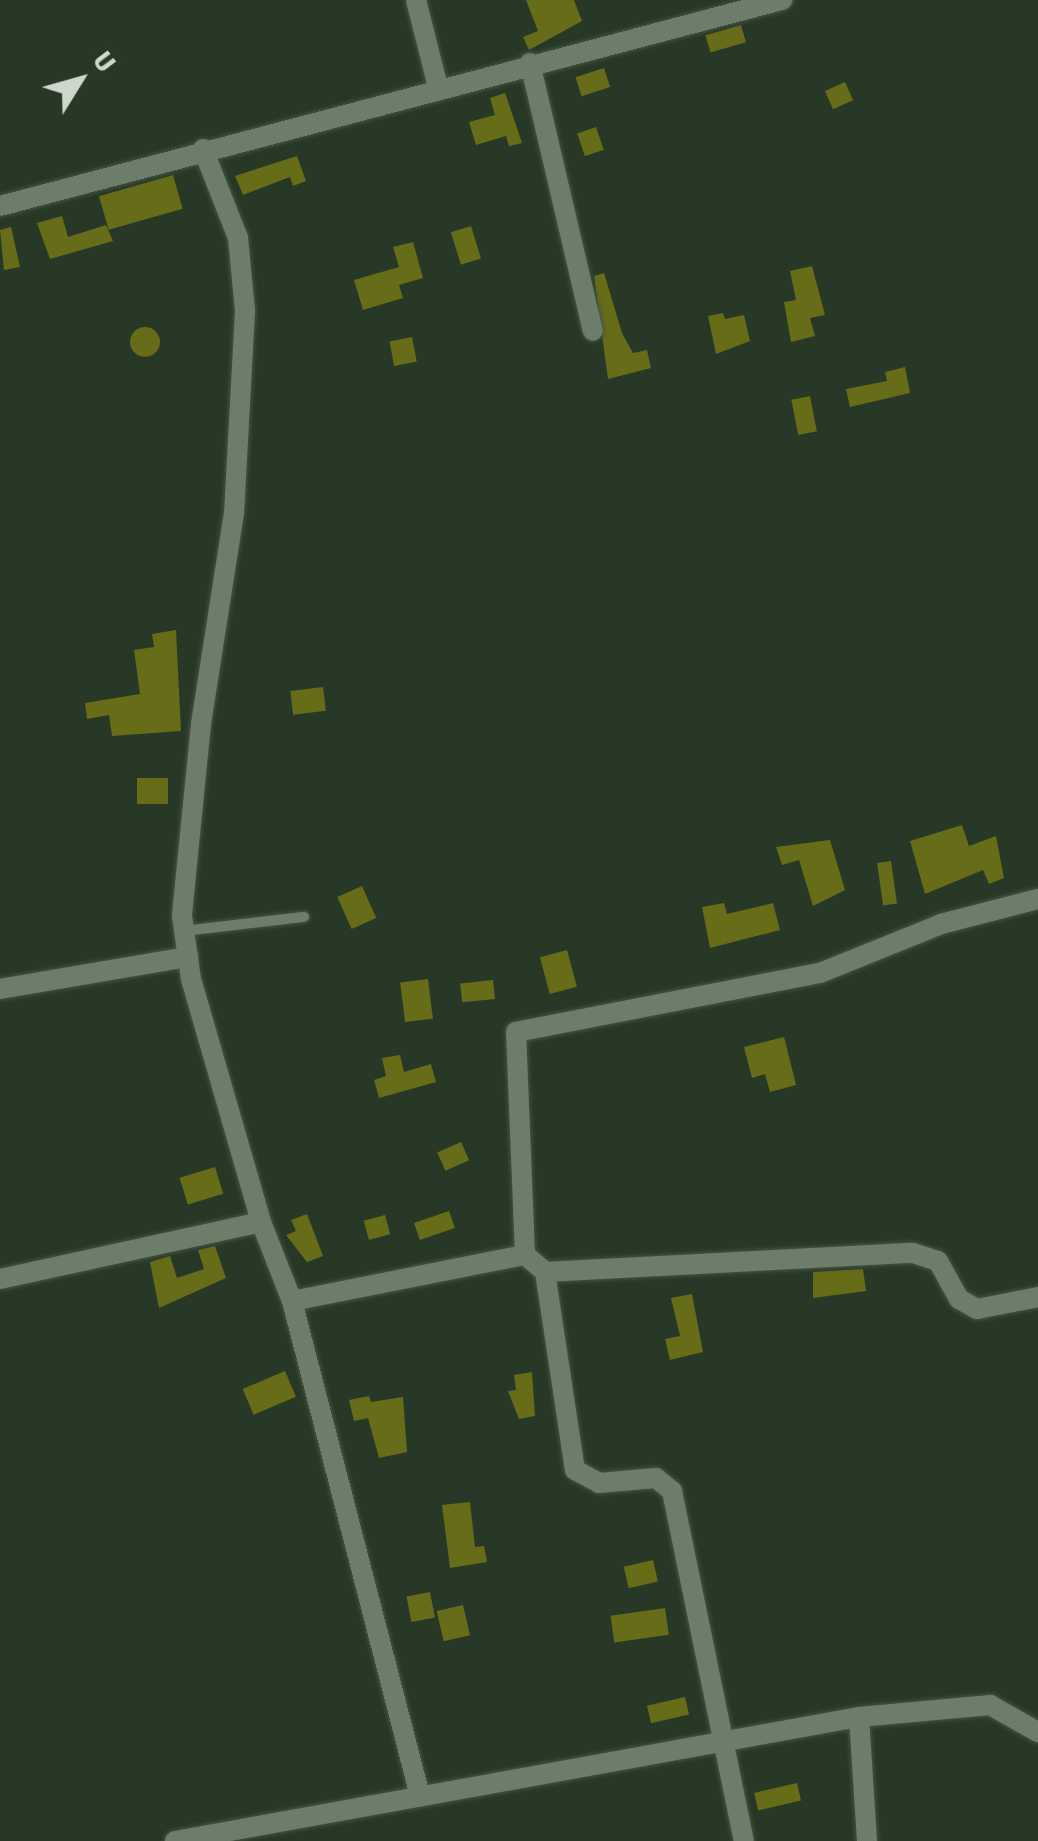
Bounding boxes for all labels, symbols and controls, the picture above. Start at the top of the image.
north arrow [30,30,130,130]
text: U [86,45,122,78]

